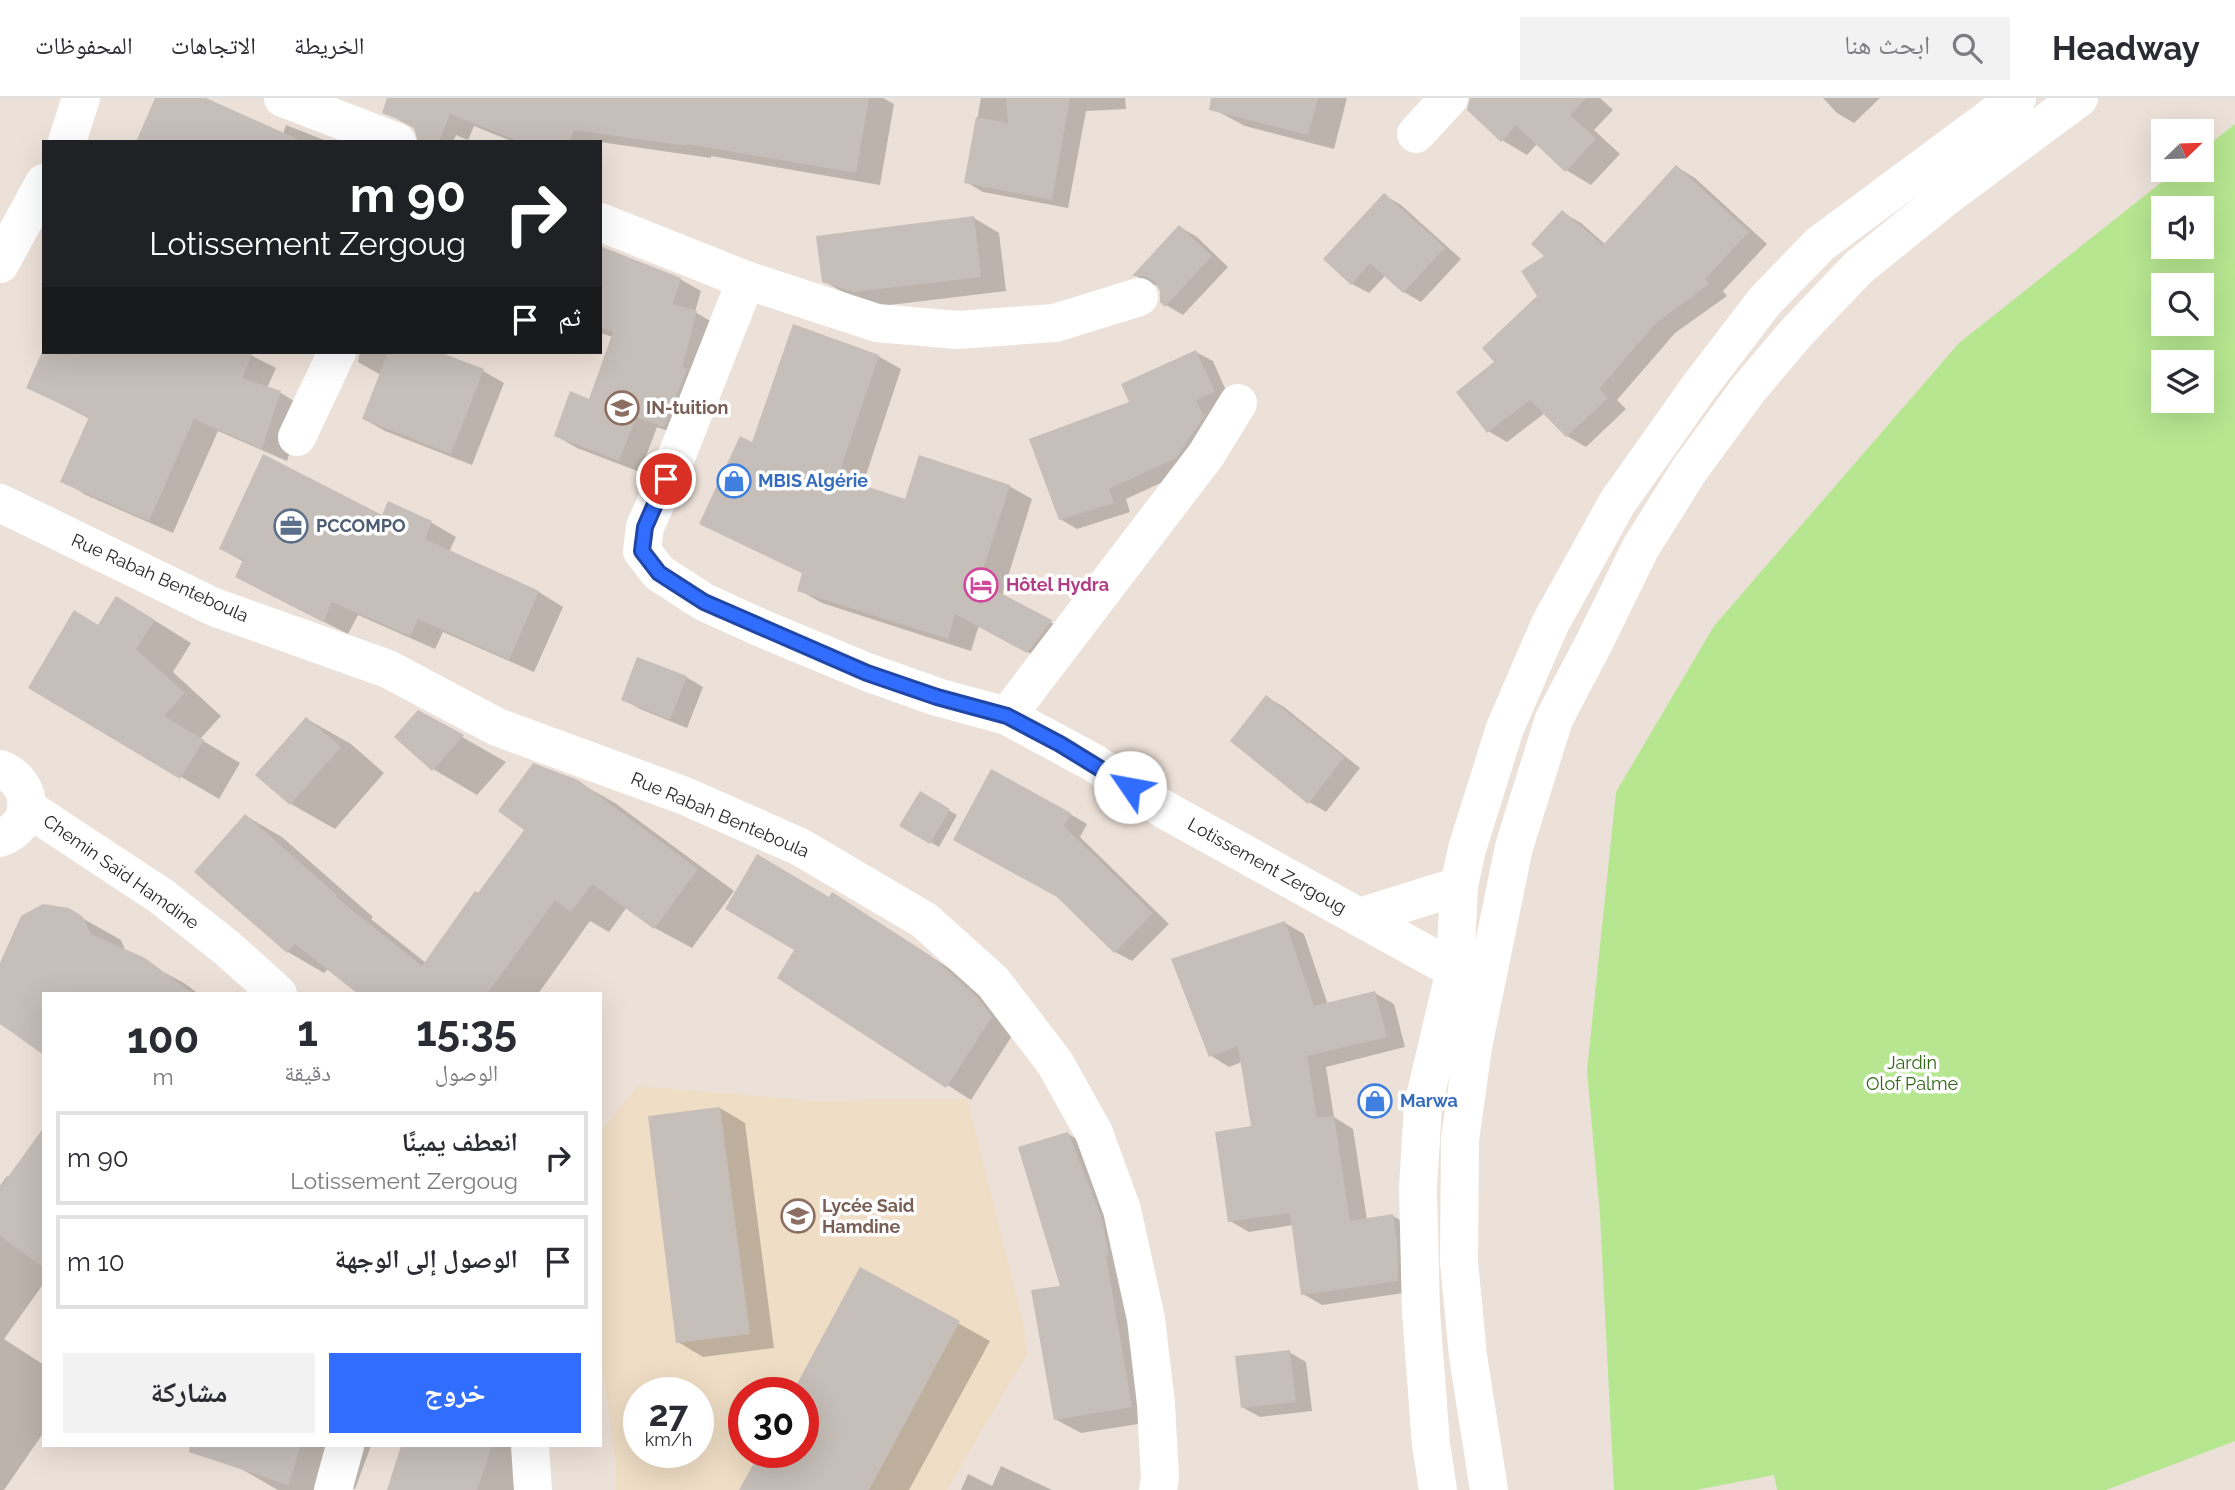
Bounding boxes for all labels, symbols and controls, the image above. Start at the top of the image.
search box [1520,17,2010,80]
icon: search [1948,29,1986,67]
text: Headway [2052,29,2200,68]
text: ابحث هنا [1844,30,1930,60]
text: المحفوظات [35,31,133,60]
text: الاتجاهات [171,31,256,60]
text: الخريطة [294,31,365,60]
north arrow [2151,119,2214,182]
map controls [2151,119,2214,413]
text: 90 m [350,166,466,223]
icon: right [490,168,581,259]
button: sound [2151,196,2214,259]
text: Lotissement Zergoug [149,225,466,262]
button: search [2151,273,2214,336]
icon: arrive [506,301,544,339]
text: ثم [558,302,581,332]
button: layers [2151,350,2214,413]
school or university icon: IN-tuition [603,389,641,427]
place label: IN-tuition [646,397,728,418]
pin [636,449,696,509]
icon: arrive [647,460,685,498]
shop icon: MBIS Algérie [715,462,753,500]
place label: MBIS Algérie [758,470,868,491]
office icon: PCCOMPO [272,507,310,545]
place label: PCCOMPO [316,515,406,536]
street label: Rue Rabah Benteboula [68,529,252,626]
hotel icon: Hôtel Hydra [962,566,1000,604]
place label: Hôtel Hydra [1006,574,1109,595]
position arrow [1093,750,1167,824]
street label: Rue Rabah Benteboula [628,767,812,862]
street label: Chemin Saïd Hamdine [39,810,203,934]
street label: Lotissement Zergoug [1184,813,1350,918]
text: 1 [297,1007,318,1056]
text: 15:35 [416,1007,517,1056]
text: 100 [127,1014,199,1063]
park label: Jardin Olof Palme [1866,1052,1958,1094]
text: دقيقة [284,1059,331,1086]
text: الوصول [435,1059,498,1086]
text: m [153,1063,174,1090]
shop icon: Marwa [1356,1082,1394,1120]
place label: Marwa [1400,1090,1458,1111]
text: انعطف يمينًا [401,1127,518,1157]
icon: right [539,1139,577,1177]
text: 90 m [67,1143,129,1173]
text: Lotissement Zergoug [290,1167,518,1194]
place label: Lycée Said Hamdine [822,1195,914,1237]
school or university icon: Lycée Said Hamdine [779,1197,817,1235]
icon: arrive [539,1243,577,1281]
text: الوصول إلى الوجهة [335,1244,518,1274]
text: 10 m [67,1247,125,1277]
button: مشاركة [63,1353,315,1433]
button: خروج [329,1353,581,1433]
speed limit sign: 30 [728,1377,819,1468]
text: 27 [649,1393,688,1434]
text: km/h [645,1429,692,1450]

